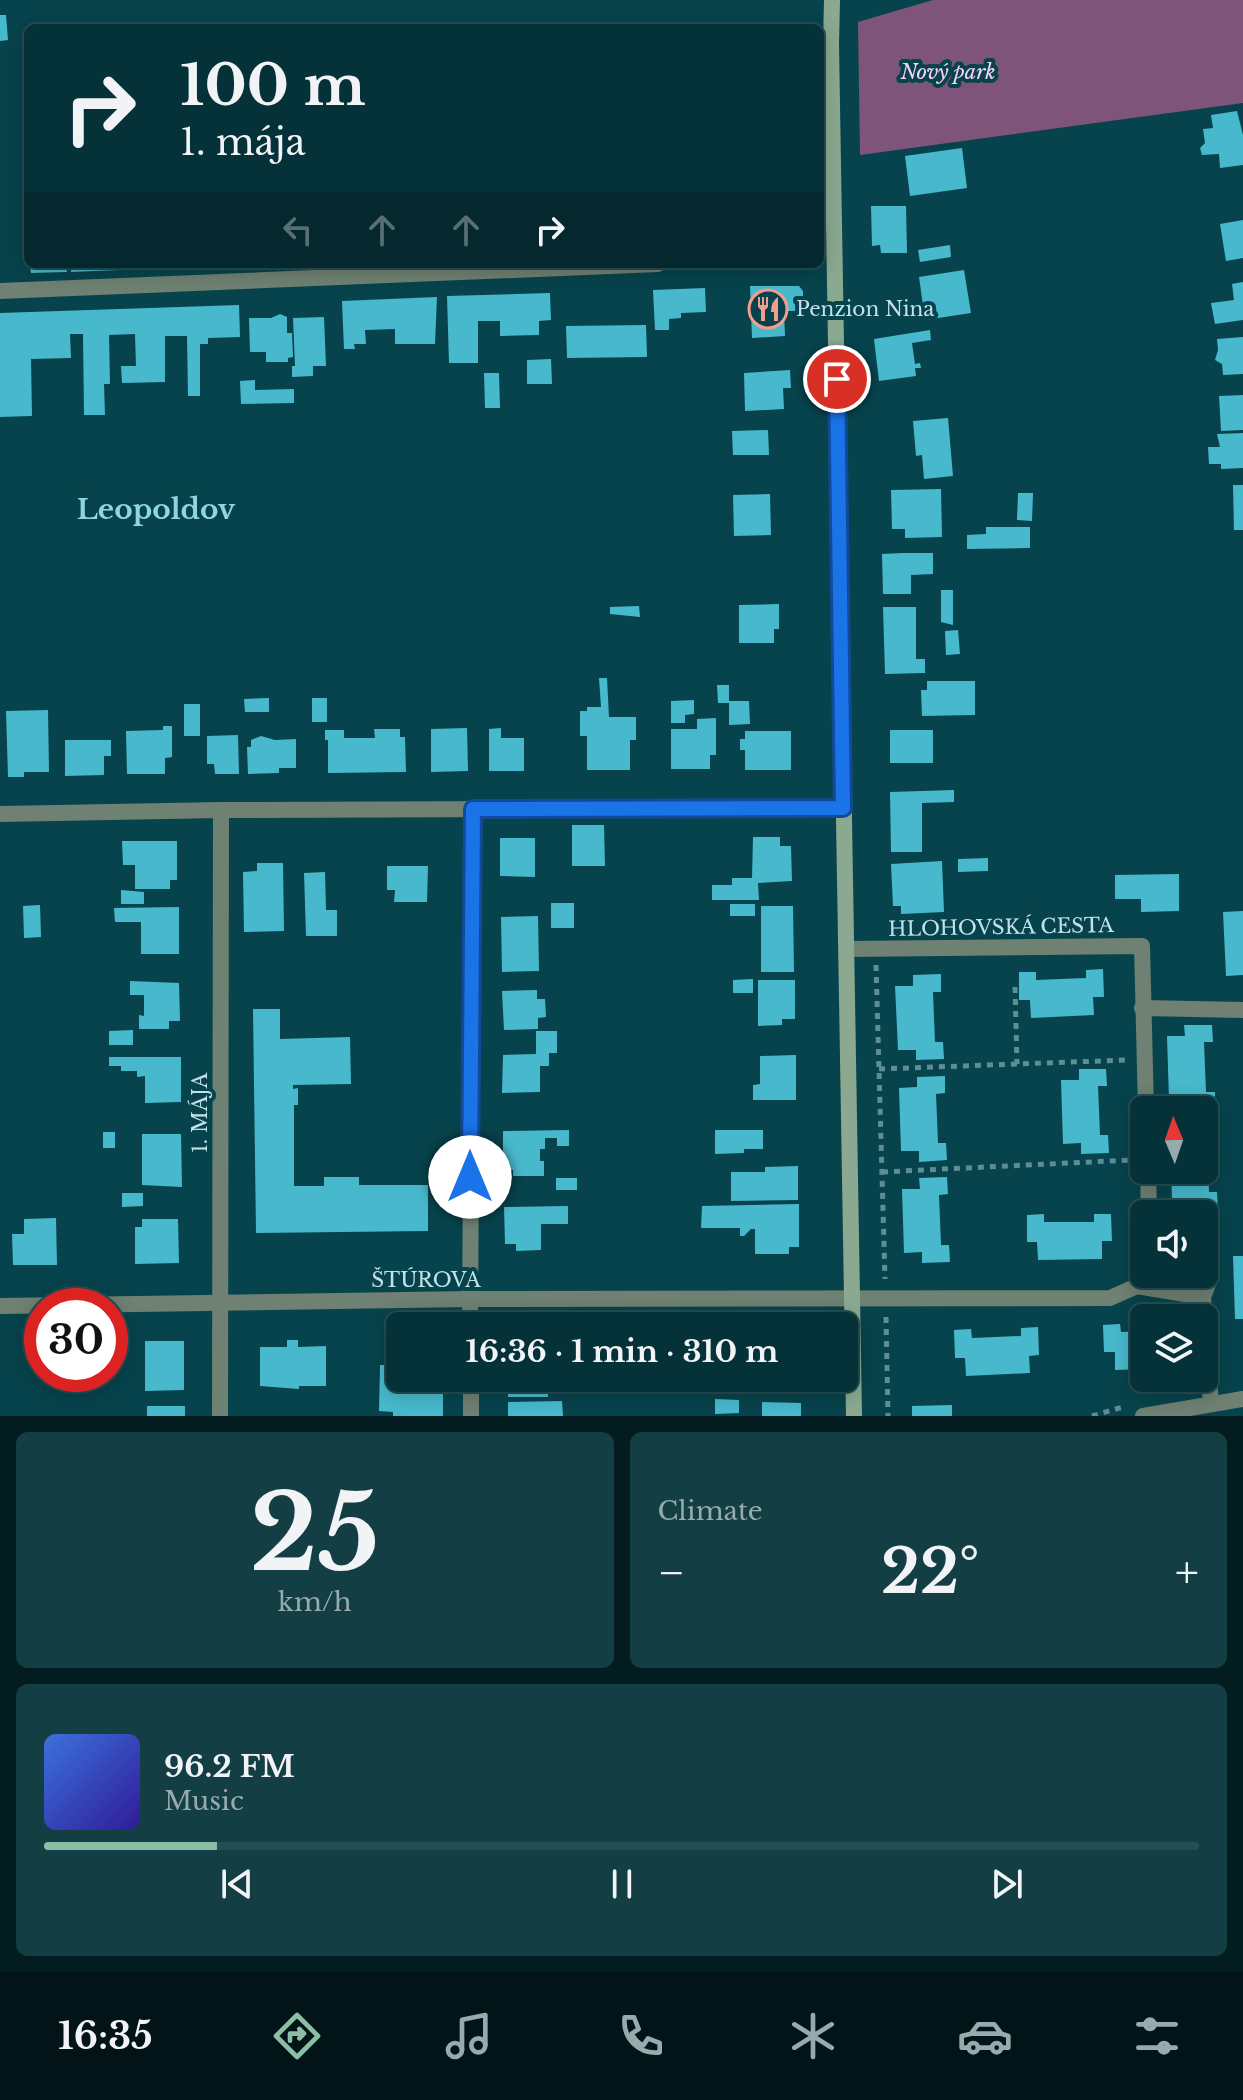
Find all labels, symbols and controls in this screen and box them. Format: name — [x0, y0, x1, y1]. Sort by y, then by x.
text: 100 m — [180, 51, 366, 120]
icon: right — [48, 56, 152, 160]
park label: Nový park — [899, 60, 996, 84]
text: 1. mája — [180, 120, 305, 165]
icon: left — [276, 208, 320, 252]
icon: ahead — [360, 208, 404, 252]
icon: ahead — [444, 208, 488, 252]
icon: right — [528, 208, 572, 252]
restaurant icon: Penzion Nina — [747, 288, 789, 330]
place label: Penzion Nina — [796, 297, 935, 321]
pin — [803, 345, 871, 413]
icon: arrive — [815, 357, 859, 401]
district label: Leopoldov — [77, 492, 236, 527]
street label: HLOHOVSKÁ CESTA — [888, 912, 1115, 941]
street label: 1. MÁJA — [187, 1072, 212, 1153]
north arrow — [1130, 1096, 1218, 1184]
map controls — [1130, 1096, 1218, 1392]
position arrow — [428, 1135, 512, 1219]
button: sound — [1130, 1200, 1218, 1288]
street label: ŠTÚROVA — [371, 1267, 481, 1292]
speed limit sign: 30 — [24, 1288, 128, 1392]
button: layers — [1130, 1304, 1218, 1392]
text: 16:36 · 1 min · 310 m — [466, 1333, 778, 1370]
text: 25 — [250, 1469, 380, 1598]
text: Climate — [658, 1495, 763, 1527]
text: 22° — [881, 1535, 979, 1609]
text: − — [658, 1545, 685, 1600]
text: + — [1175, 1545, 1199, 1600]
text: km/h — [278, 1586, 352, 1618]
text: 96.2 FM — [164, 1748, 295, 1785]
text: Music — [164, 1785, 244, 1817]
icon: previous — [215, 1862, 259, 1906]
icon: pause — [600, 1862, 644, 1906]
icon: next — [985, 1862, 1029, 1906]
icon: directions — [269, 2008, 325, 2064]
icon: music — [441, 2008, 497, 2064]
icon: phone — [613, 2008, 669, 2064]
icon: climate — [785, 2008, 841, 2064]
icon: car — [957, 2008, 1013, 2064]
icon: filters — [1129, 2008, 1185, 2064]
text: 16:35 — [58, 2014, 153, 2059]

